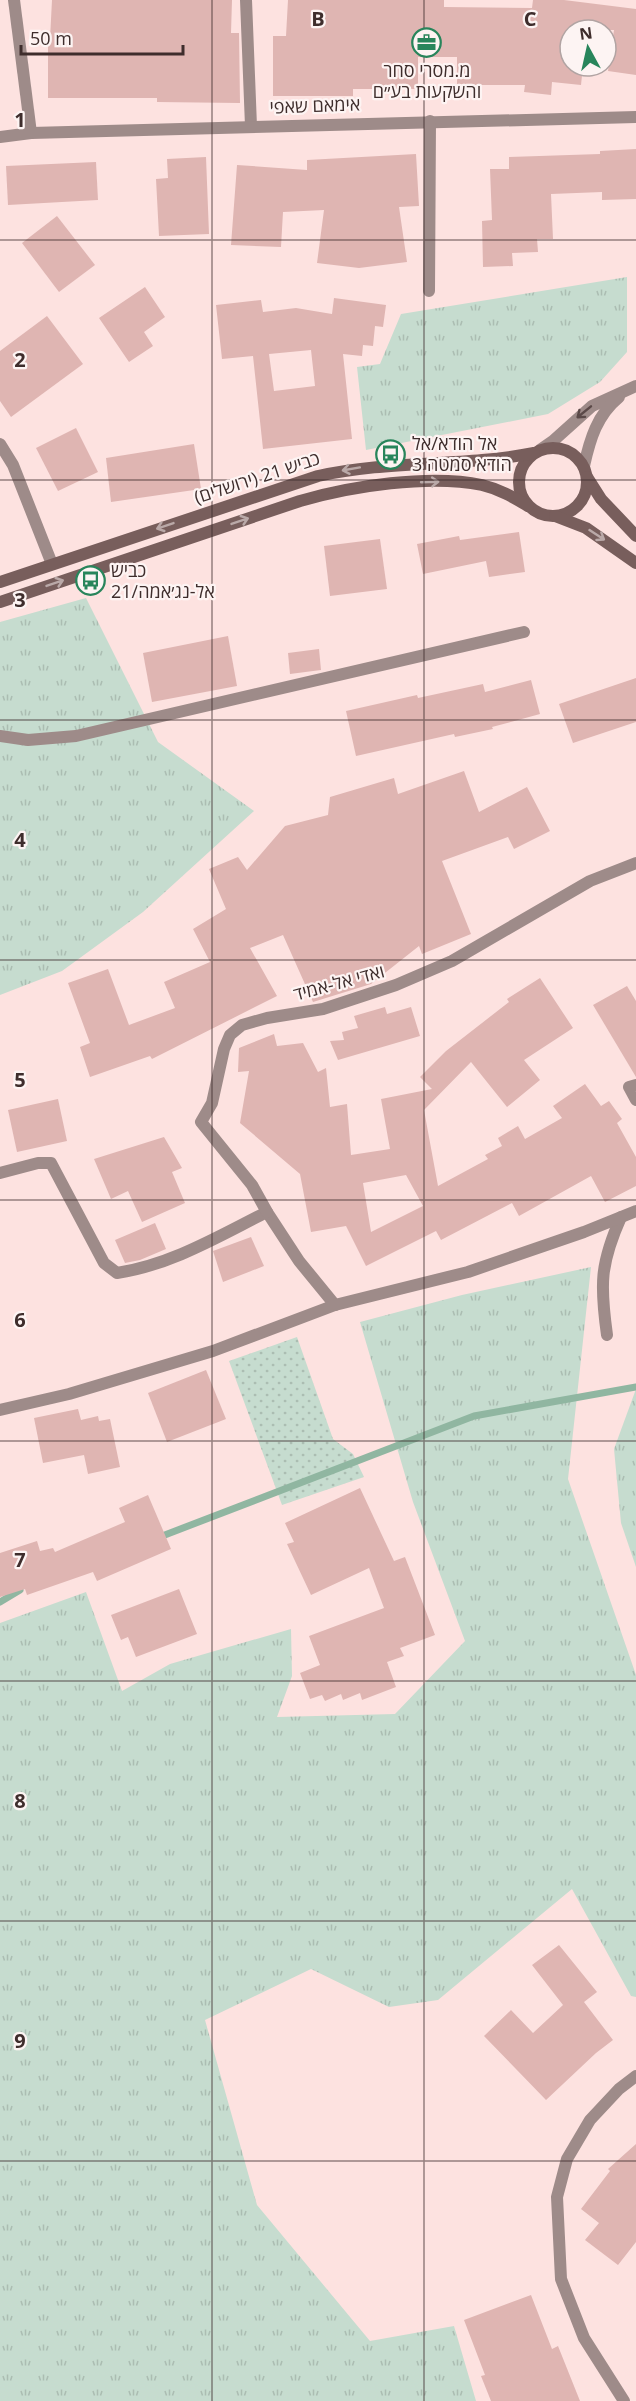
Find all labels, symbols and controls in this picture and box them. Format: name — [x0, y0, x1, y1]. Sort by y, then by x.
text: B — [311, 5, 325, 32]
text: C — [524, 5, 537, 32]
scale bar — [21, 18, 183, 56]
north arrow — [558, 18, 618, 78]
text: N — [578, 21, 594, 45]
text: 50 m — [30, 26, 72, 50]
office icon: מ.מסרי סחר והשקעות בע״ם — [411, 26, 443, 58]
place label: מ.מסרי סחר והשקעות בע״ם — [373, 58, 481, 103]
street label: אימאם שאפי — [269, 91, 361, 119]
text: 1 — [14, 106, 26, 133]
text: 2 — [14, 346, 26, 373]
one-way arrow — [576, 406, 592, 419]
place label: אל הודא/אל הודא סמטה 3 — [412, 431, 512, 476]
bus stop icon: אל הודא/אל הודא סמטה 3 — [375, 438, 407, 470]
street label: כביש 21 (ירושלים) — [191, 445, 323, 509]
one-way arrow — [342, 464, 361, 475]
one-way arrow — [420, 477, 440, 488]
one-way arrow — [230, 515, 249, 526]
one-way arrow — [156, 522, 175, 533]
one-way arrow — [588, 529, 605, 541]
place label: כביש 21/אל-נג׳אמה — [111, 558, 215, 603]
bus stop icon: כביש 21/אל-נג׳אמה — [74, 565, 106, 597]
one-way arrow — [46, 577, 65, 588]
text: 3 — [14, 586, 26, 613]
text: 4 — [14, 826, 26, 853]
street label: ואדי אל-אמיד — [290, 958, 387, 1006]
text: 5 — [14, 1066, 26, 1093]
text: 6 — [14, 1306, 26, 1333]
text: 7 — [14, 1546, 26, 1573]
text: 8 — [14, 1787, 26, 1814]
text: 9 — [14, 2027, 26, 2054]

